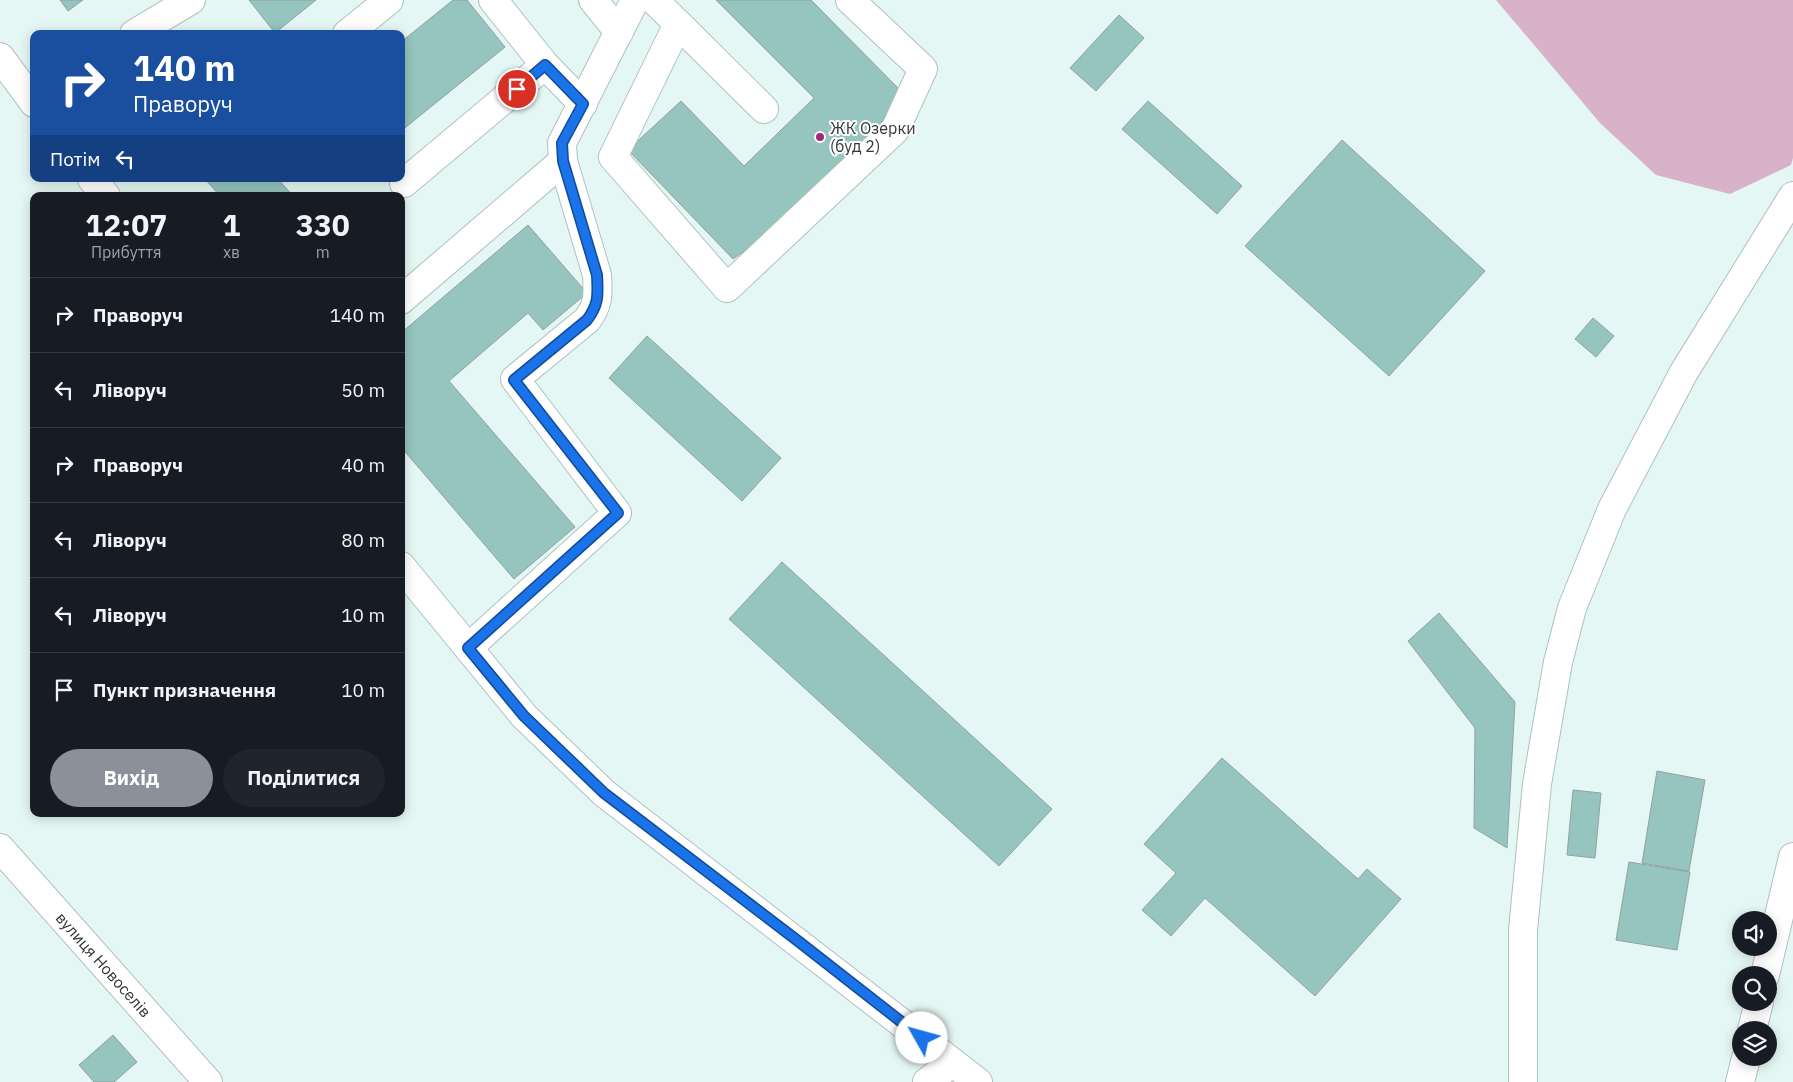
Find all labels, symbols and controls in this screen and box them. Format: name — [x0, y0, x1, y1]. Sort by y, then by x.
text: 140 m — [133, 45, 236, 91]
icon: right — [50, 50, 115, 115]
pin — [496, 68, 538, 110]
icon: arrive — [503, 75, 531, 103]
text: Праворуч — [133, 89, 233, 118]
place label: ЖК Озерки (буд 2) — [830, 118, 916, 156]
marker: ЖК Озерки (буд 2) — [814, 131, 826, 143]
icon: left — [111, 145, 139, 173]
text: Потім — [50, 147, 101, 171]
text: 12:07 — [85, 205, 167, 244]
text: 1 — [222, 205, 240, 244]
text: 330 — [296, 205, 350, 244]
text: Прибуття — [91, 242, 161, 262]
text: хв — [223, 242, 240, 262]
text: m — [316, 242, 330, 262]
icon: right — [50, 301, 78, 329]
text: Праворуч — [93, 303, 183, 327]
text: 140 m — [330, 303, 385, 327]
icon: left — [50, 376, 78, 404]
text: Ліворуч — [93, 378, 167, 402]
text: 50 m — [341, 378, 385, 402]
icon: right — [50, 451, 78, 479]
text: Праворуч — [93, 453, 183, 477]
text: 40 m — [341, 453, 385, 477]
icon: left — [50, 526, 78, 554]
text: Ліворуч — [93, 528, 167, 552]
text: 80 m — [341, 528, 385, 552]
icon: left — [50, 601, 78, 629]
text: Ліворуч — [93, 603, 167, 627]
text: 10 m — [341, 603, 385, 627]
icon: arrive — [50, 676, 78, 704]
text: Пункт призначення — [93, 678, 276, 702]
text: 10 m — [341, 678, 385, 702]
button: Вихід — [50, 749, 213, 807]
button: Поділитися — [223, 749, 385, 807]
street label: вулиця Новоселів — [52, 908, 156, 1021]
map controls — [1732, 911, 1777, 1066]
button: sound — [1732, 911, 1777, 956]
button: search — [1732, 966, 1777, 1011]
position arrow — [895, 1011, 947, 1063]
button: layers — [1732, 1021, 1777, 1066]

